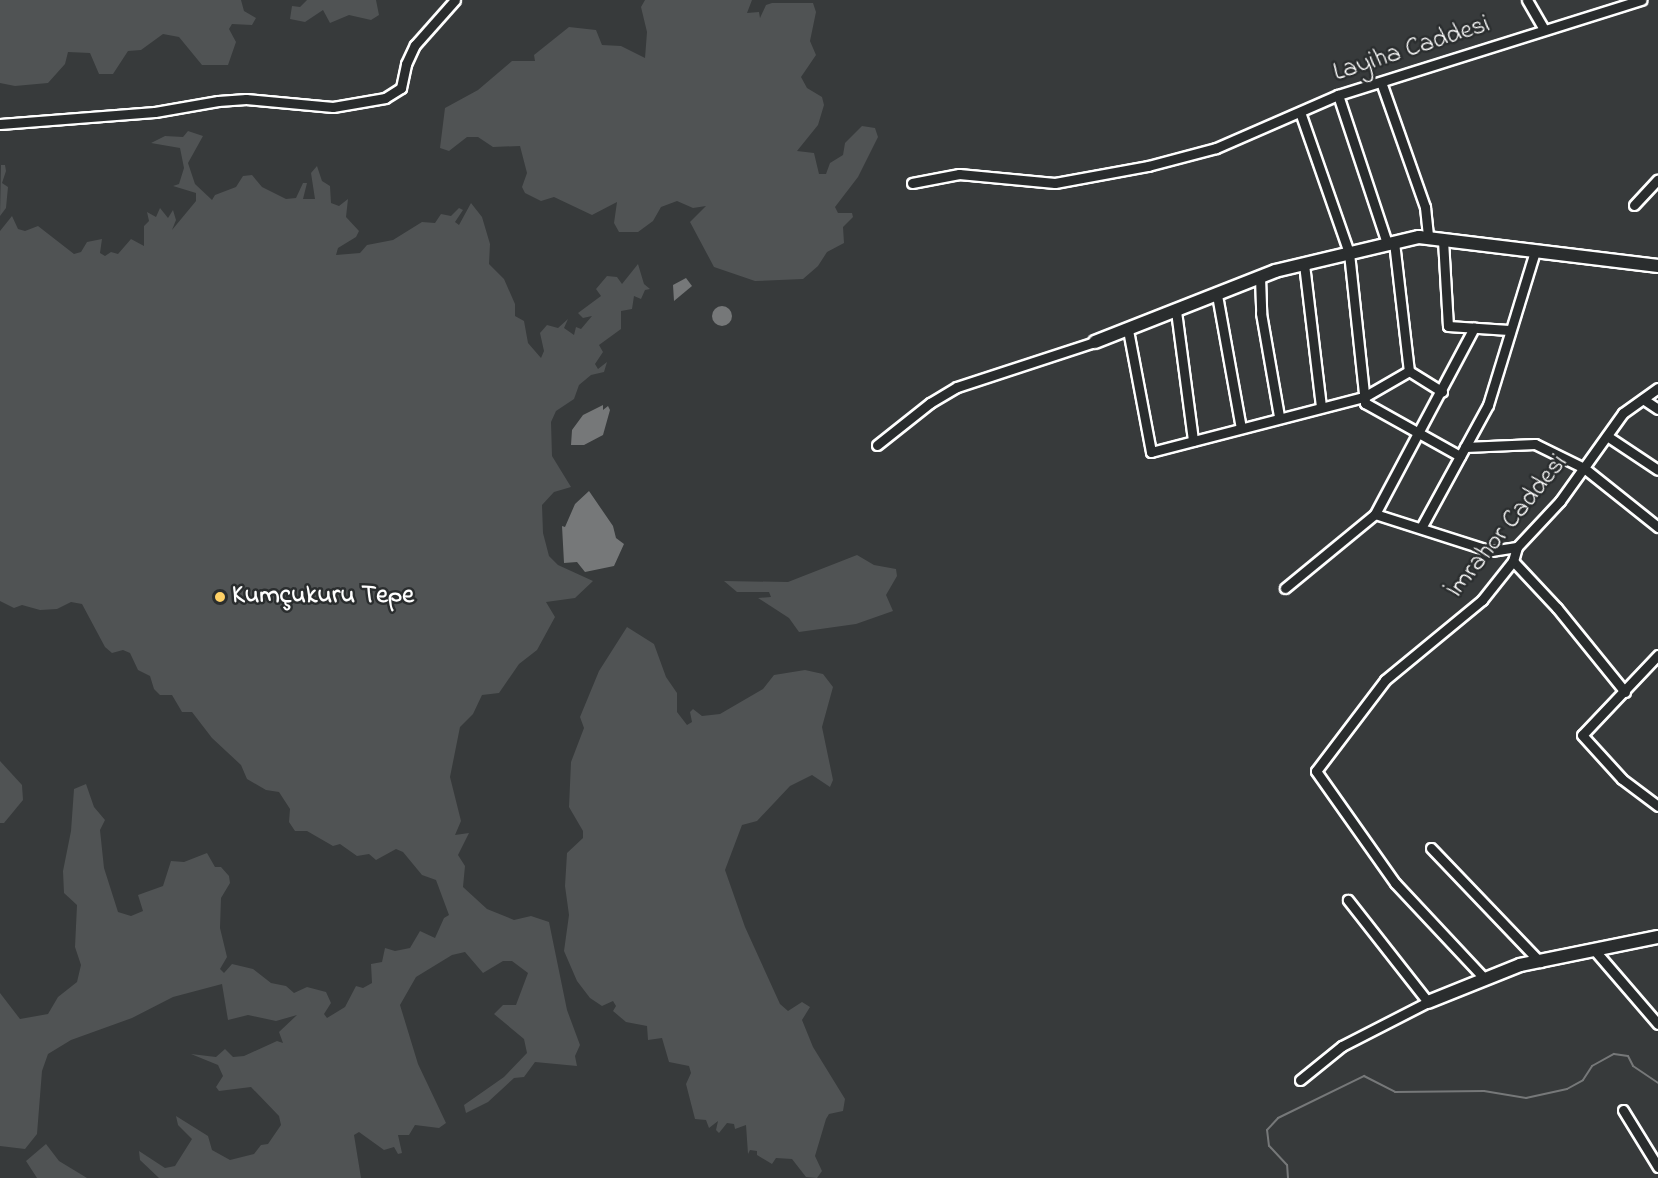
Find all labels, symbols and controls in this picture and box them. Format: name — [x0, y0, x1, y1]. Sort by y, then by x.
street label: Layiha Caddesi — [1330, 10, 1494, 90]
street label: İmrahor Caddesi — [1441, 449, 1575, 605]
place label: Kumçukuru Tepe — [232, 581, 414, 613]
marker: Kumçukuru Tepe — [213, 590, 227, 604]

